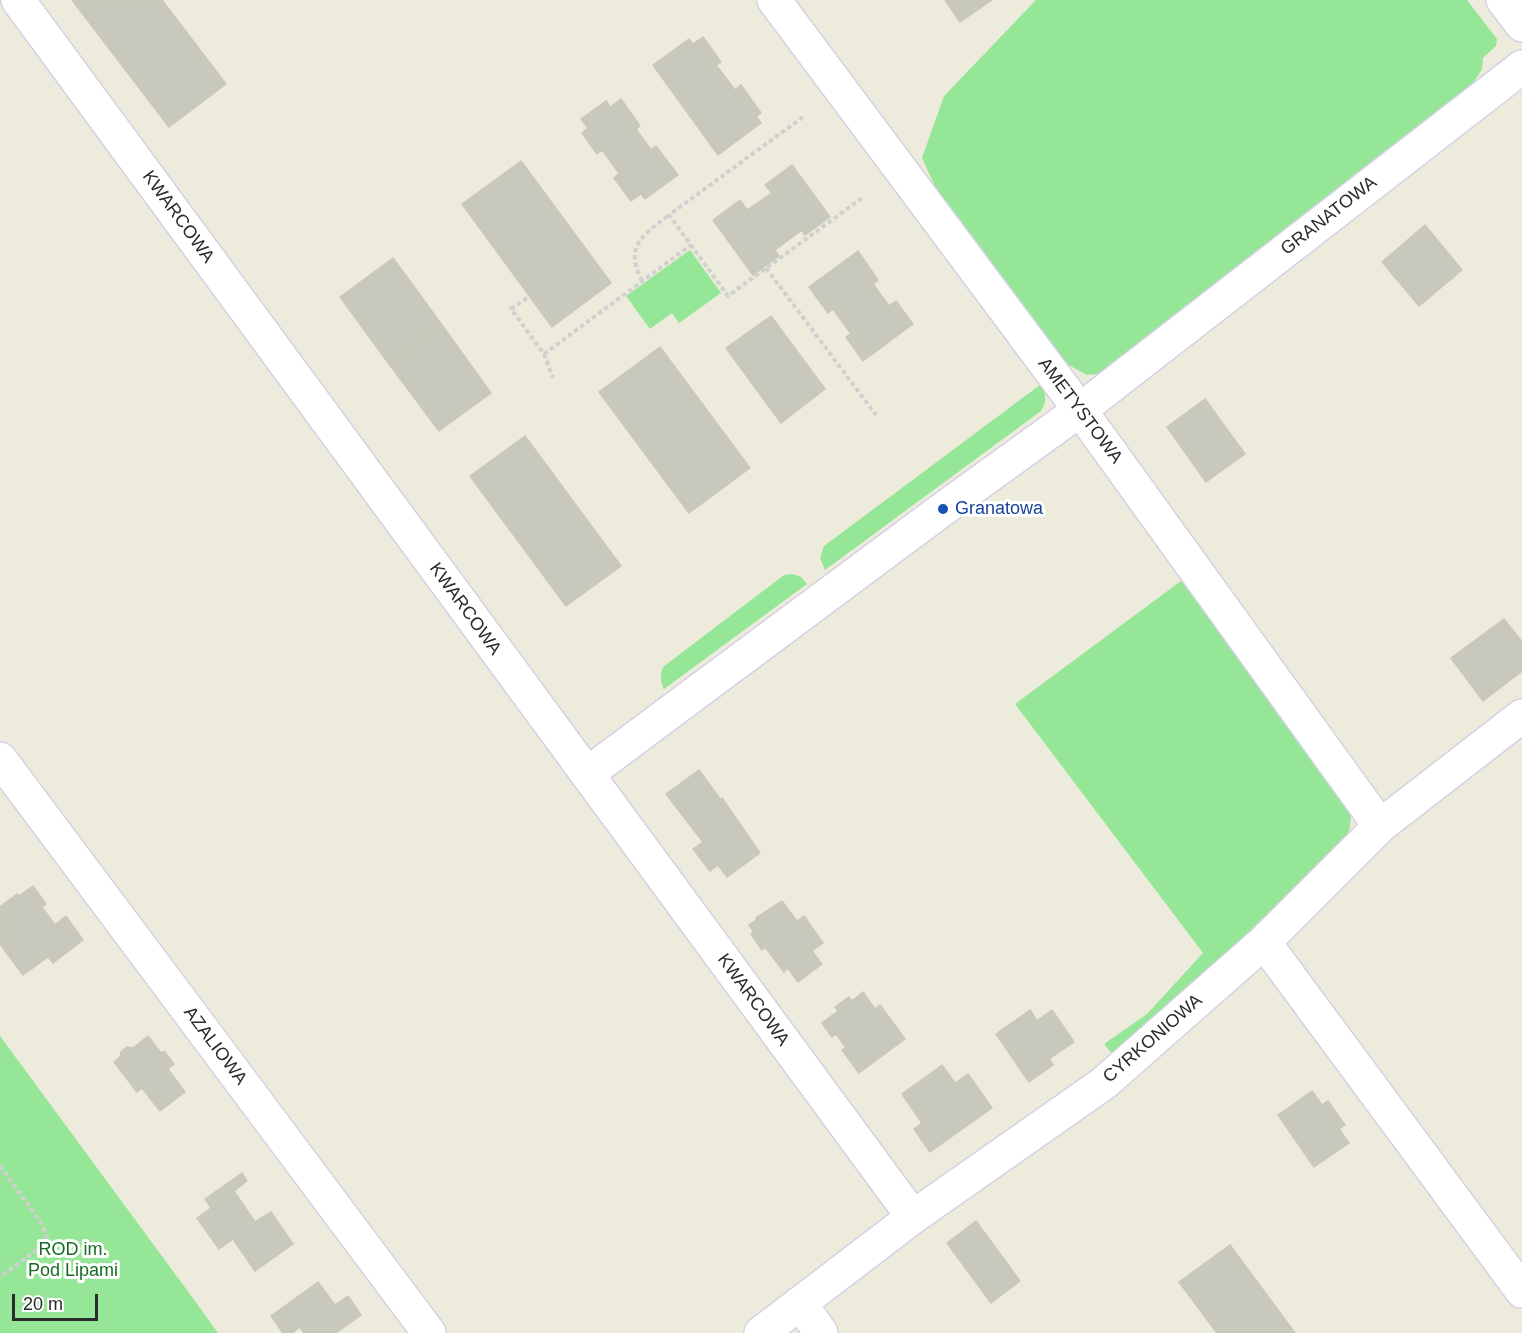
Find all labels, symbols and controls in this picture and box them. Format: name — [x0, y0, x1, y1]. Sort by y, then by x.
street label: KWARCOWA — [137, 167, 219, 267]
street label: GRANATOWA — [1277, 172, 1381, 260]
street label: AMETYSTOWA — [1033, 354, 1127, 468]
place label: Granatowa — [955, 498, 1043, 520]
marker: Granatowa — [936, 502, 950, 516]
street label: KWARCOWA — [424, 559, 506, 659]
street label: KWARCOWA — [712, 950, 794, 1050]
street label: CYRKONIOWA — [1099, 990, 1207, 1088]
street label: AZALIOWA — [179, 1003, 251, 1089]
park label: ROD im. Pod Lipami — [28, 1239, 118, 1282]
scale bar — [15, 1282, 100, 1320]
text: 20 m — [23, 1294, 63, 1314]

